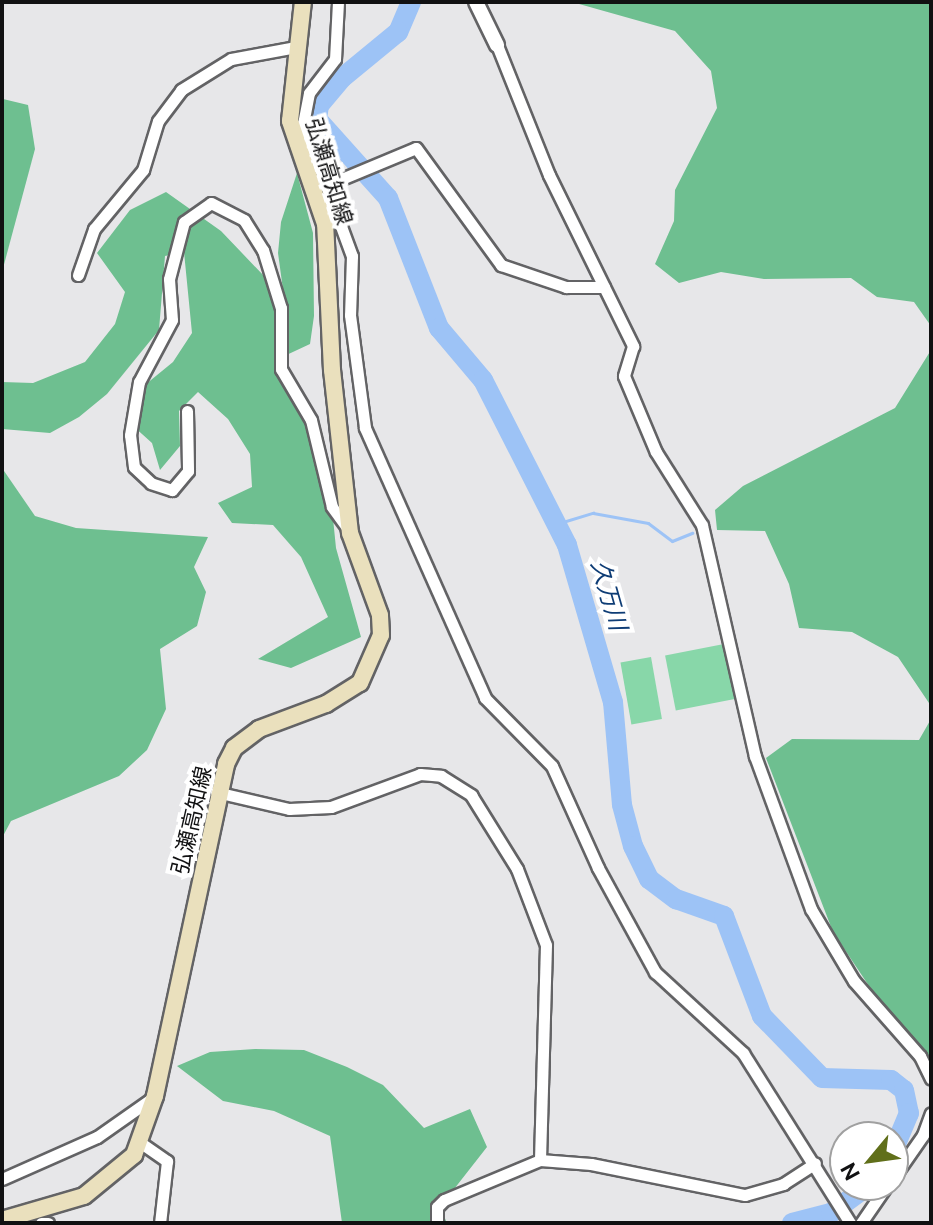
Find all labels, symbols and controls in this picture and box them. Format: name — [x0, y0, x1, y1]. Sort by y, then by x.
street label: 弘瀬高知線 — [301, 115, 359, 227]
water label: 久万川 — [585, 556, 633, 634]
street label: 弘瀬高知線 — [166, 763, 216, 877]
north arrow — [829, 1121, 909, 1201]
text: N — [834, 1159, 864, 1185]

